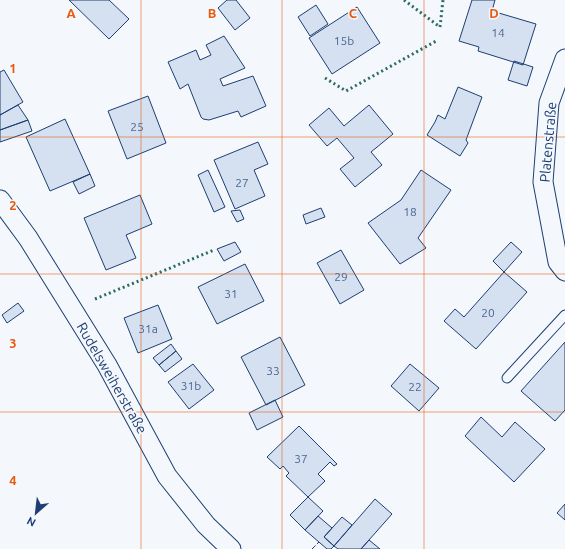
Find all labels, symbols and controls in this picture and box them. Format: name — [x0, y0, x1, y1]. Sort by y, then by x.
text: A — [66, 6, 76, 20]
text: B — [208, 6, 217, 20]
text: C — [349, 6, 358, 20]
text: D — [489, 6, 499, 20]
house number: 14 — [491, 26, 505, 39]
house number: 15b — [334, 34, 354, 47]
text: 1 — [9, 61, 17, 75]
street label: Platenstraße — [537, 101, 559, 183]
house number: 25 — [130, 120, 144, 133]
house number: 27 — [235, 176, 249, 189]
text: 2 — [9, 198, 17, 212]
house number: 18 — [403, 205, 417, 218]
house number: 29 — [334, 270, 348, 283]
house number: 31 — [224, 287, 238, 300]
house number: 20 — [481, 306, 495, 319]
street label: Rudelsweiherstraße — [74, 320, 150, 436]
house number: 31a — [138, 322, 158, 335]
text: 3 — [9, 336, 17, 350]
house number: 33 — [266, 364, 280, 377]
house number: 31b — [181, 379, 201, 392]
house number: 22 — [408, 380, 422, 393]
house number: 37 — [294, 452, 308, 465]
text: 4 — [9, 473, 17, 487]
north arrow — [16, 493, 56, 533]
text: N — [25, 515, 38, 529]

